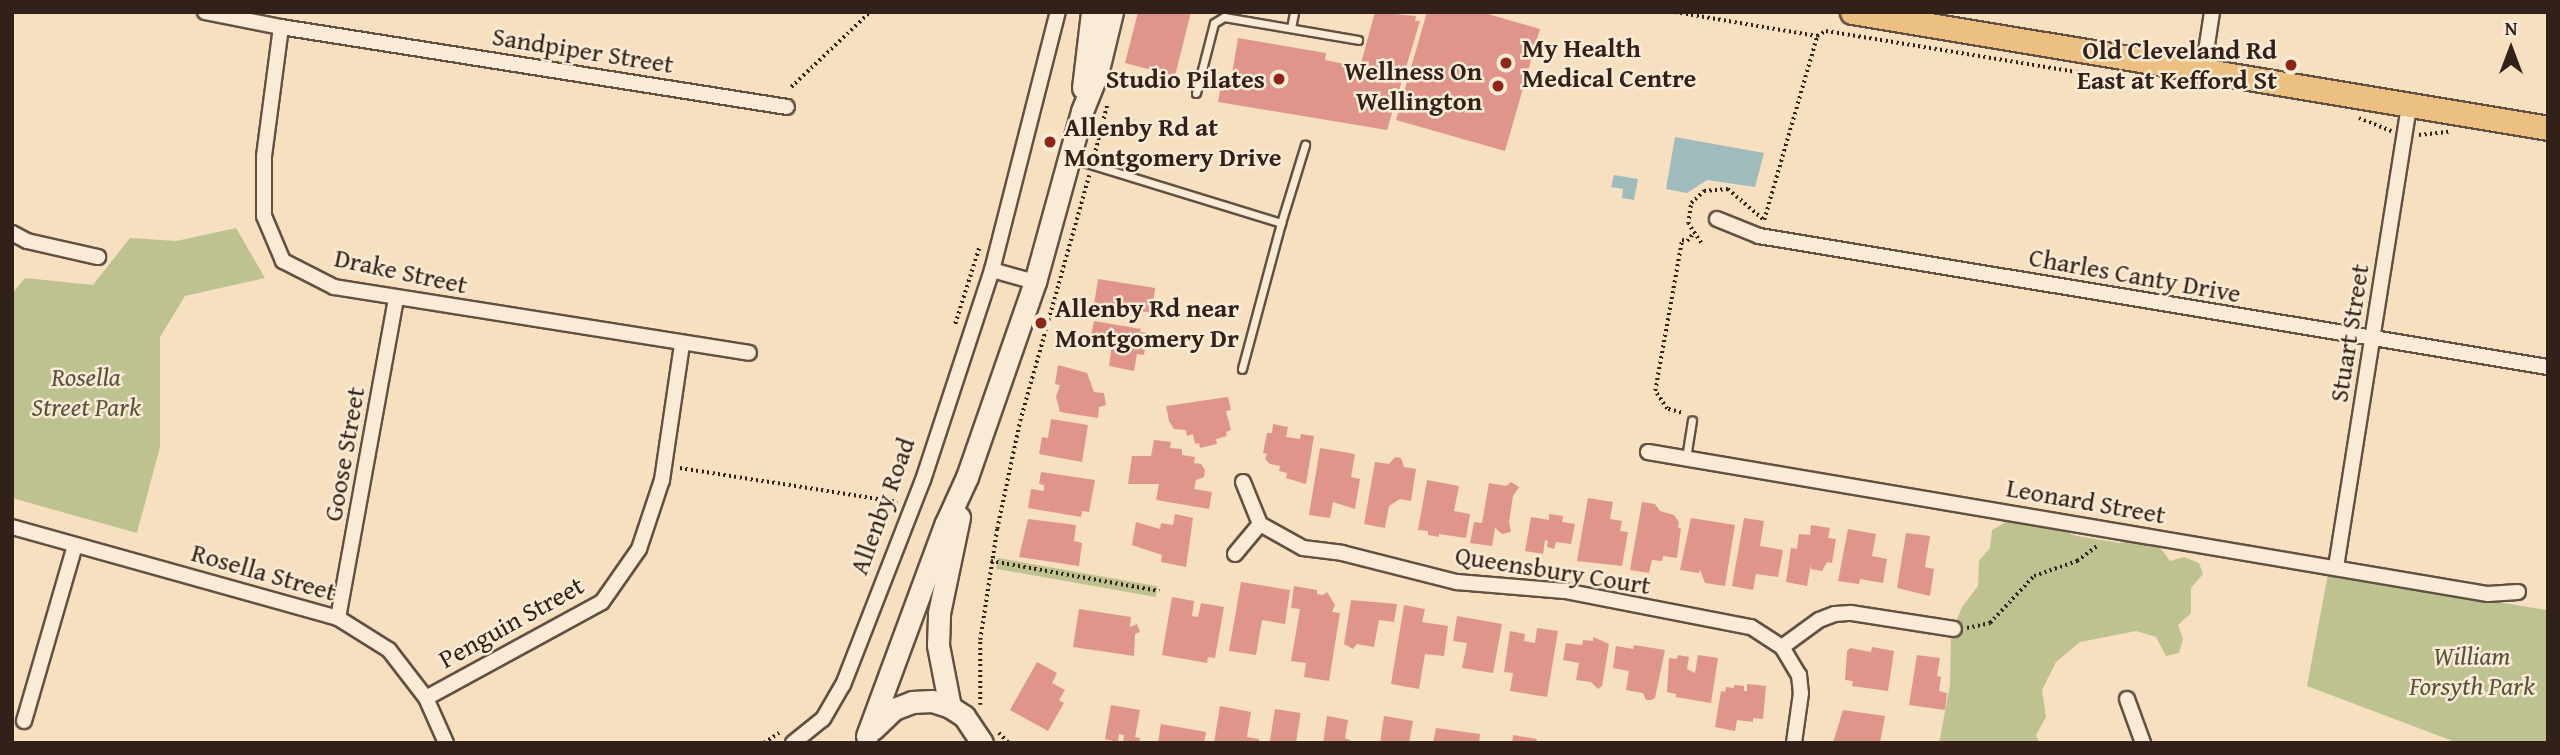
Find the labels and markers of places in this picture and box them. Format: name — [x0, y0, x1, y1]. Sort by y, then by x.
place label: My Health Medical Centre — [1522, 32, 1696, 94]
place label: Old Cleveland Rd East at Kefford St — [2077, 34, 2277, 96]
marker: My Health Medical Centre — [1496, 53, 1516, 73]
place label: Wellness On Wellington — [1344, 55, 1482, 116]
marker: Old Cleveland Rd East at Kefford St — [2283, 57, 2299, 73]
place label: Studio Pilates — [1106, 63, 1265, 95]
marker: Studio Pilates — [1271, 71, 1287, 87]
marker: Wellness On Wellington — [1488, 76, 1508, 96]
place label: Allenby Rd at Montgomery Drive — [1064, 111, 1281, 172]
marker: Allenby Rd at Montgomery Drive — [1042, 134, 1058, 150]
place label: Allenby Rd near Montgomery Dr — [1055, 292, 1239, 354]
marker: Allenby Rd near Montgomery Dr — [1033, 315, 1049, 331]

